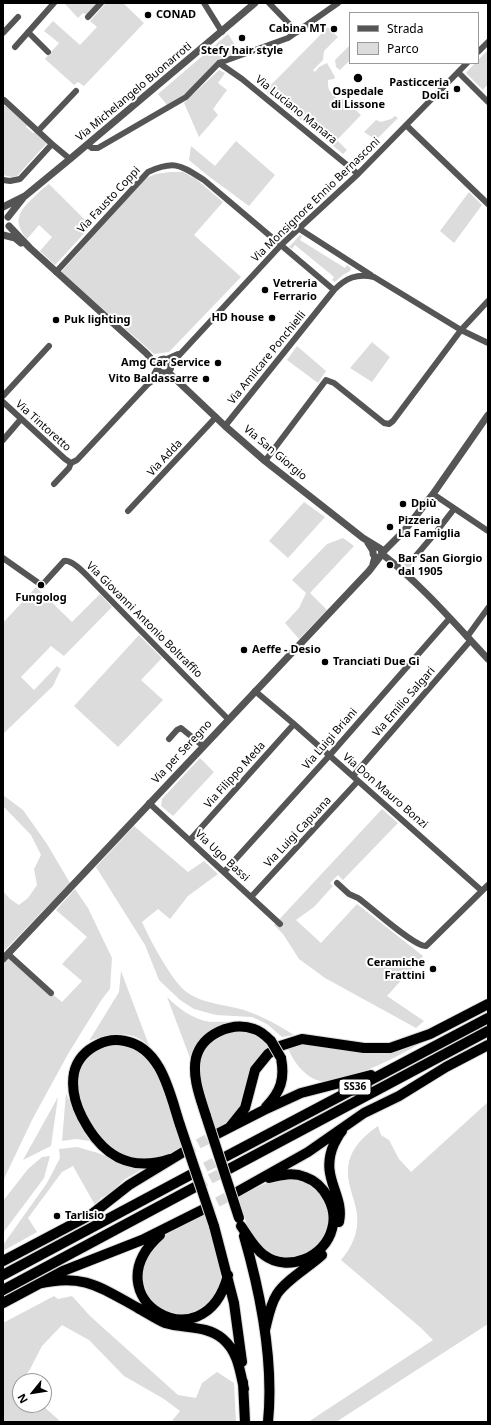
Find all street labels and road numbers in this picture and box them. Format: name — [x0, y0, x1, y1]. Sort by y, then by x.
street label: Via Michelangelo Buonarroti — [74, 40, 194, 144]
street label: Via Luciano Manara — [253, 73, 339, 147]
street label: Via Monsignore Ennio Bernasconi — [249, 135, 383, 265]
street label: Via Fausto Coppi — [75, 164, 143, 236]
street label: Via Amilcare Ponchielli — [225, 309, 309, 407]
street label: Via Tintoretto — [13, 398, 73, 454]
street label: Via San Giorgio — [241, 423, 309, 483]
street label: Via Adda — [145, 437, 185, 479]
street label: Via Giovanni Antonio Boltraffio — [83, 559, 205, 681]
street label: Via Emilio Salgari — [370, 664, 438, 740]
street label: Via Luigi Briani — [300, 706, 360, 772]
street label: Via per Seregno — [149, 718, 215, 786]
street label: Via Filippo Meda — [202, 739, 268, 811]
street label: Via Don Mauro Bonzi — [340, 751, 430, 831]
street label: Via Luigi Capuana — [262, 794, 334, 870]
street label: Via Ugo Bassi — [192, 827, 252, 885]
road number: SS36 — [339, 1079, 371, 1095]

